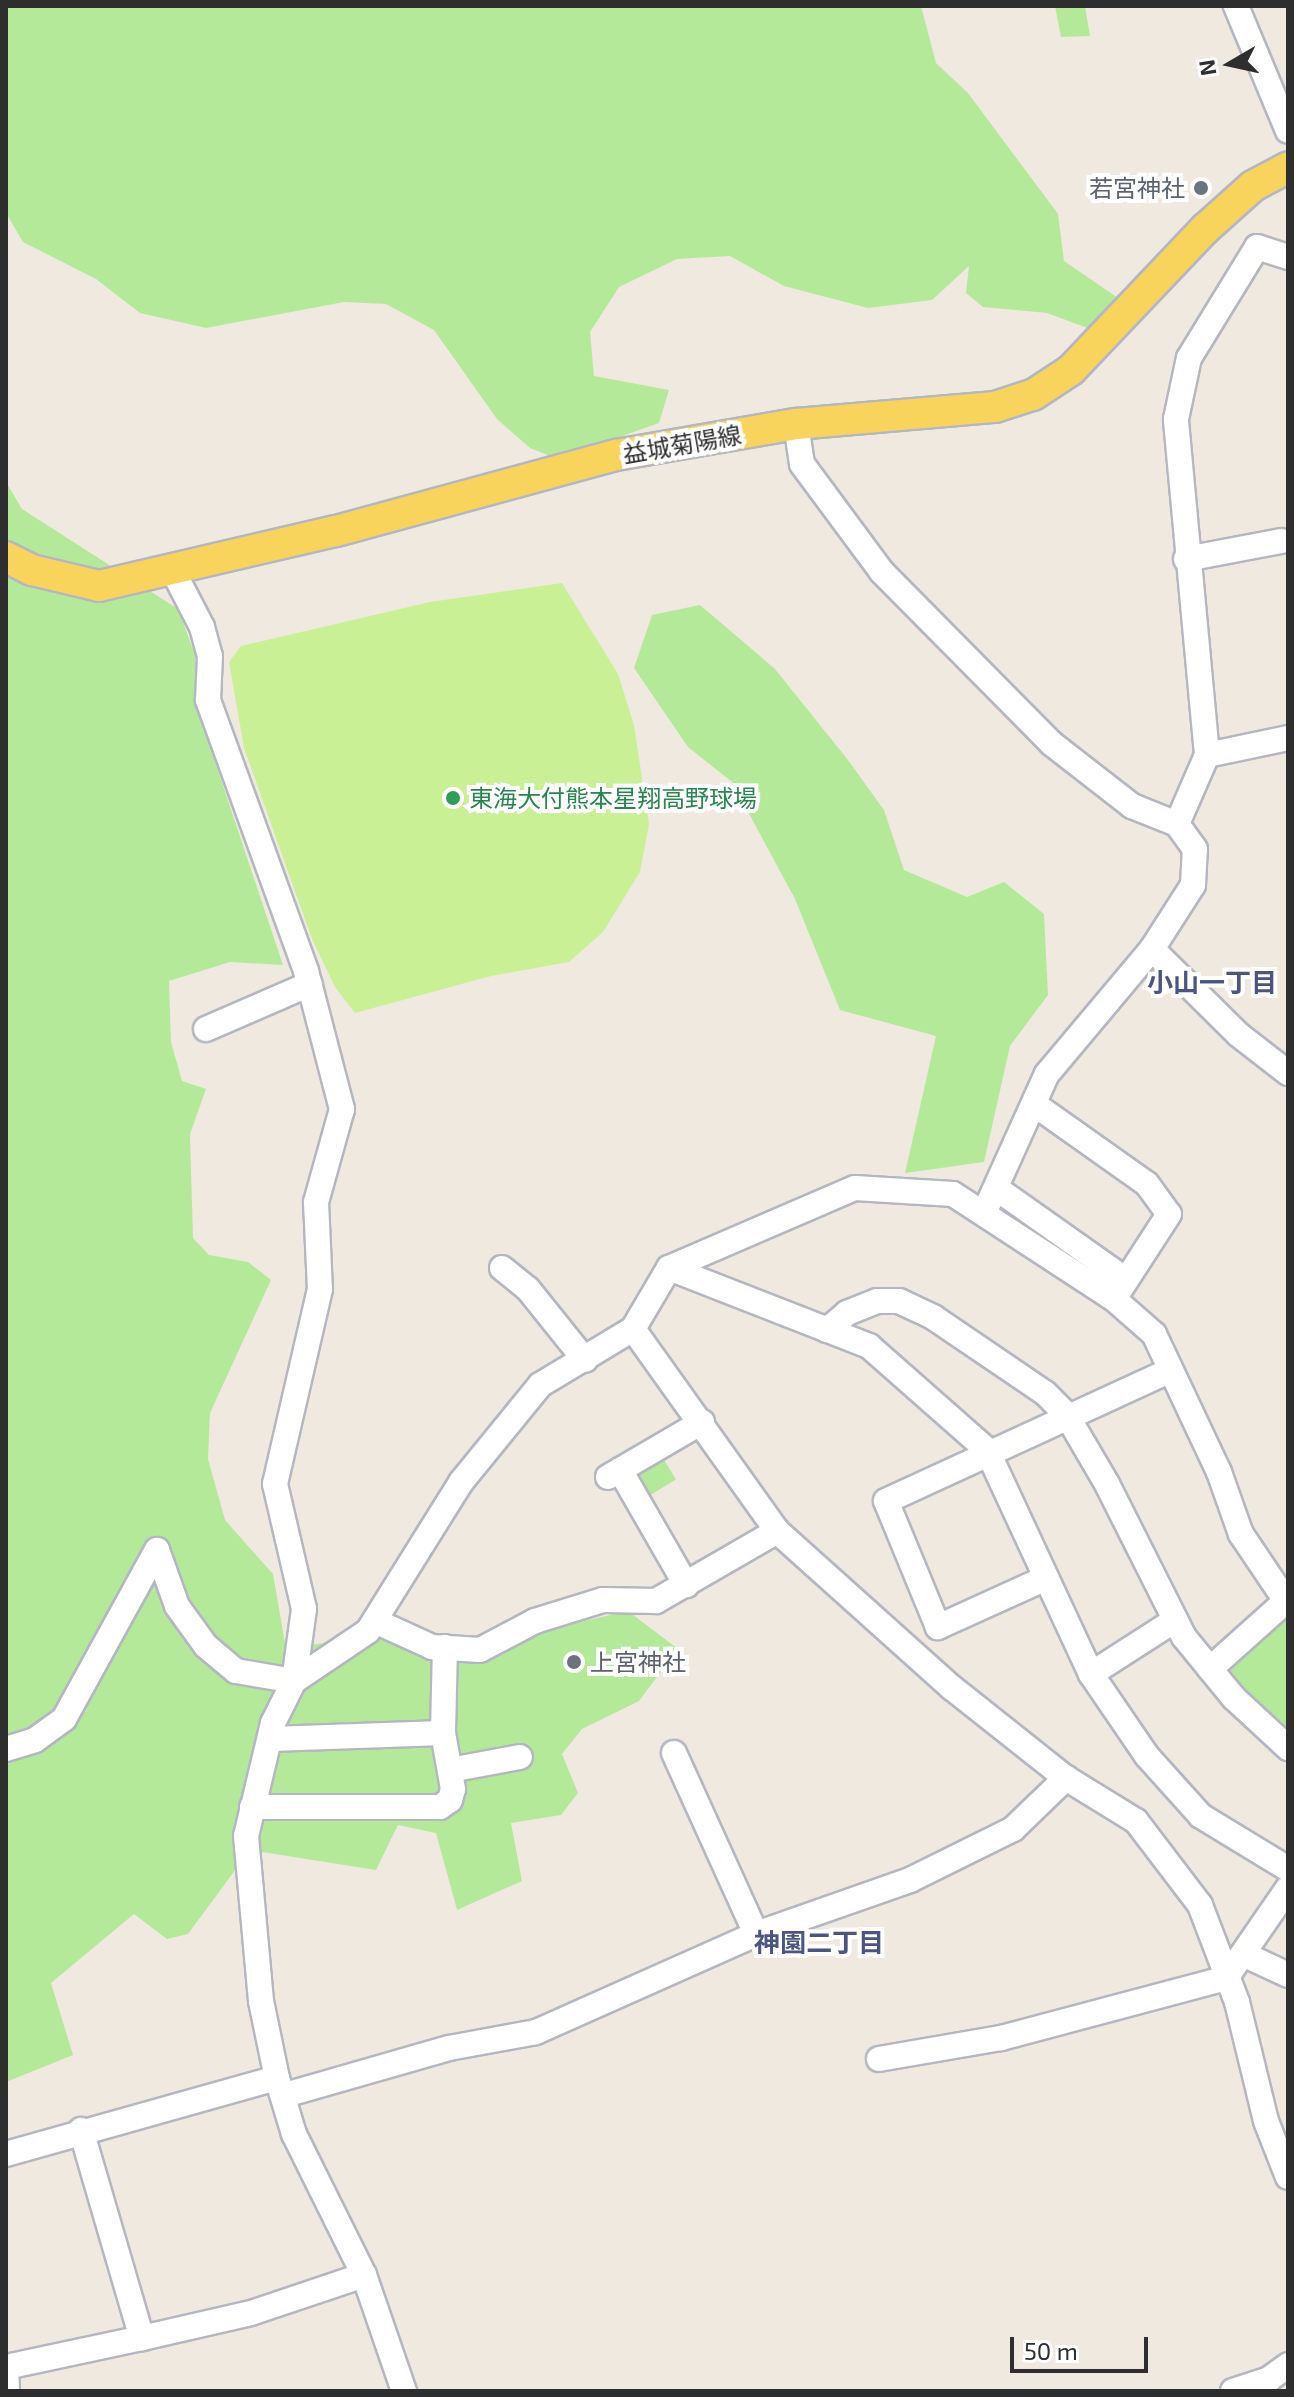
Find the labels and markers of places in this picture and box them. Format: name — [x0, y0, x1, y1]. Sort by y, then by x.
place label: 若宮神社 — [1089, 174, 1185, 202]
marker: 若宮神社 — [1192, 179, 1210, 197]
place label: 東海大付熊本星翔高野球場 — [469, 784, 757, 812]
marker: 東海大付熊本星翔高野球場 — [444, 789, 462, 807]
place label: 上宮神社 — [590, 1648, 686, 1676]
marker: 上宮神社 — [565, 1653, 583, 1671]

